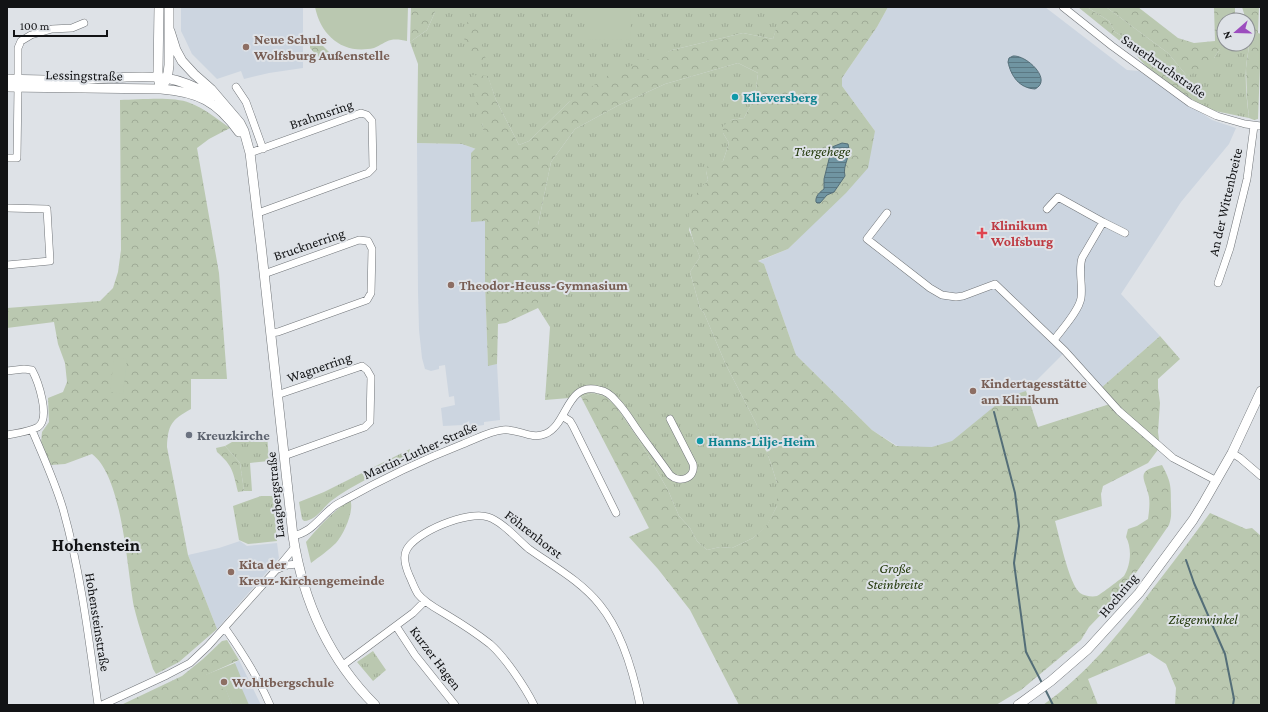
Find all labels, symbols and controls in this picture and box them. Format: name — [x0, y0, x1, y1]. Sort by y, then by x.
scale bar — [14, 12, 107, 38]
north arrow — [1216, 12, 1256, 52]
text: 100 m — [20, 19, 50, 33]
text: N — [1220, 29, 1234, 41]
place label: Neue Schule Wolfsburg Außenstelle — [253, 31, 390, 63]
street label: Sauerbruchstraße — [1119, 31, 1209, 101]
marker: Neue Schule Wolfsburg Außenstelle — [241, 42, 251, 52]
street label: Lessingstraße — [45, 66, 123, 84]
place label: Klieversberg — [743, 89, 817, 105]
marker: Klieversberg — [730, 92, 740, 102]
street label: Brahmsring — [287, 96, 355, 132]
park label: Tiergehege — [794, 143, 851, 159]
street label: An der Wittenbreite — [1205, 146, 1245, 258]
place label: Klinikum Wolfsburg — [990, 217, 1053, 249]
street label: Brucknerring — [271, 224, 347, 264]
marker: Klinikum Wolfsburg — [976, 227, 988, 239]
place label: Theodor-Heuss-Gymnasium — [459, 277, 628, 293]
marker: Theodor-Heuss-Gymnasium — [446, 280, 456, 290]
street label: Wagnerring — [285, 348, 354, 385]
place label: Kindertagesstätte am Klinikum — [981, 375, 1087, 407]
marker: Kindertagesstätte am Klinikum — [968, 386, 978, 396]
street label: Martin-Luther-Straße — [361, 418, 479, 482]
place label: Kreuzkirche — [197, 427, 270, 443]
marker: Kreuzkirche — [184, 430, 194, 440]
place label: Hanns-Lilje-Heim — [708, 433, 815, 450]
marker: Hanns-Lilje-Heim — [695, 436, 705, 446]
street label: Laagbergstraße — [263, 451, 287, 539]
street label: Föhrenhorst — [502, 506, 566, 562]
district label: Hohenstein — [52, 535, 141, 555]
place label: Kita der Kreuz-Kirchengemeinde — [239, 556, 385, 588]
park label: Große Steinbreite — [867, 560, 924, 592]
marker: Kita der Kreuz-Kirchengemeinde — [226, 567, 236, 577]
street label: Hochring — [1095, 570, 1141, 620]
street label: Hohensteinstraße — [82, 571, 114, 673]
park label: Ziegenwinkel — [1168, 611, 1238, 627]
street label: Kurzer Hagen — [407, 623, 466, 693]
place label: Wohltbergschule — [231, 674, 335, 690]
marker: Wohltbergschule — [219, 677, 229, 687]

